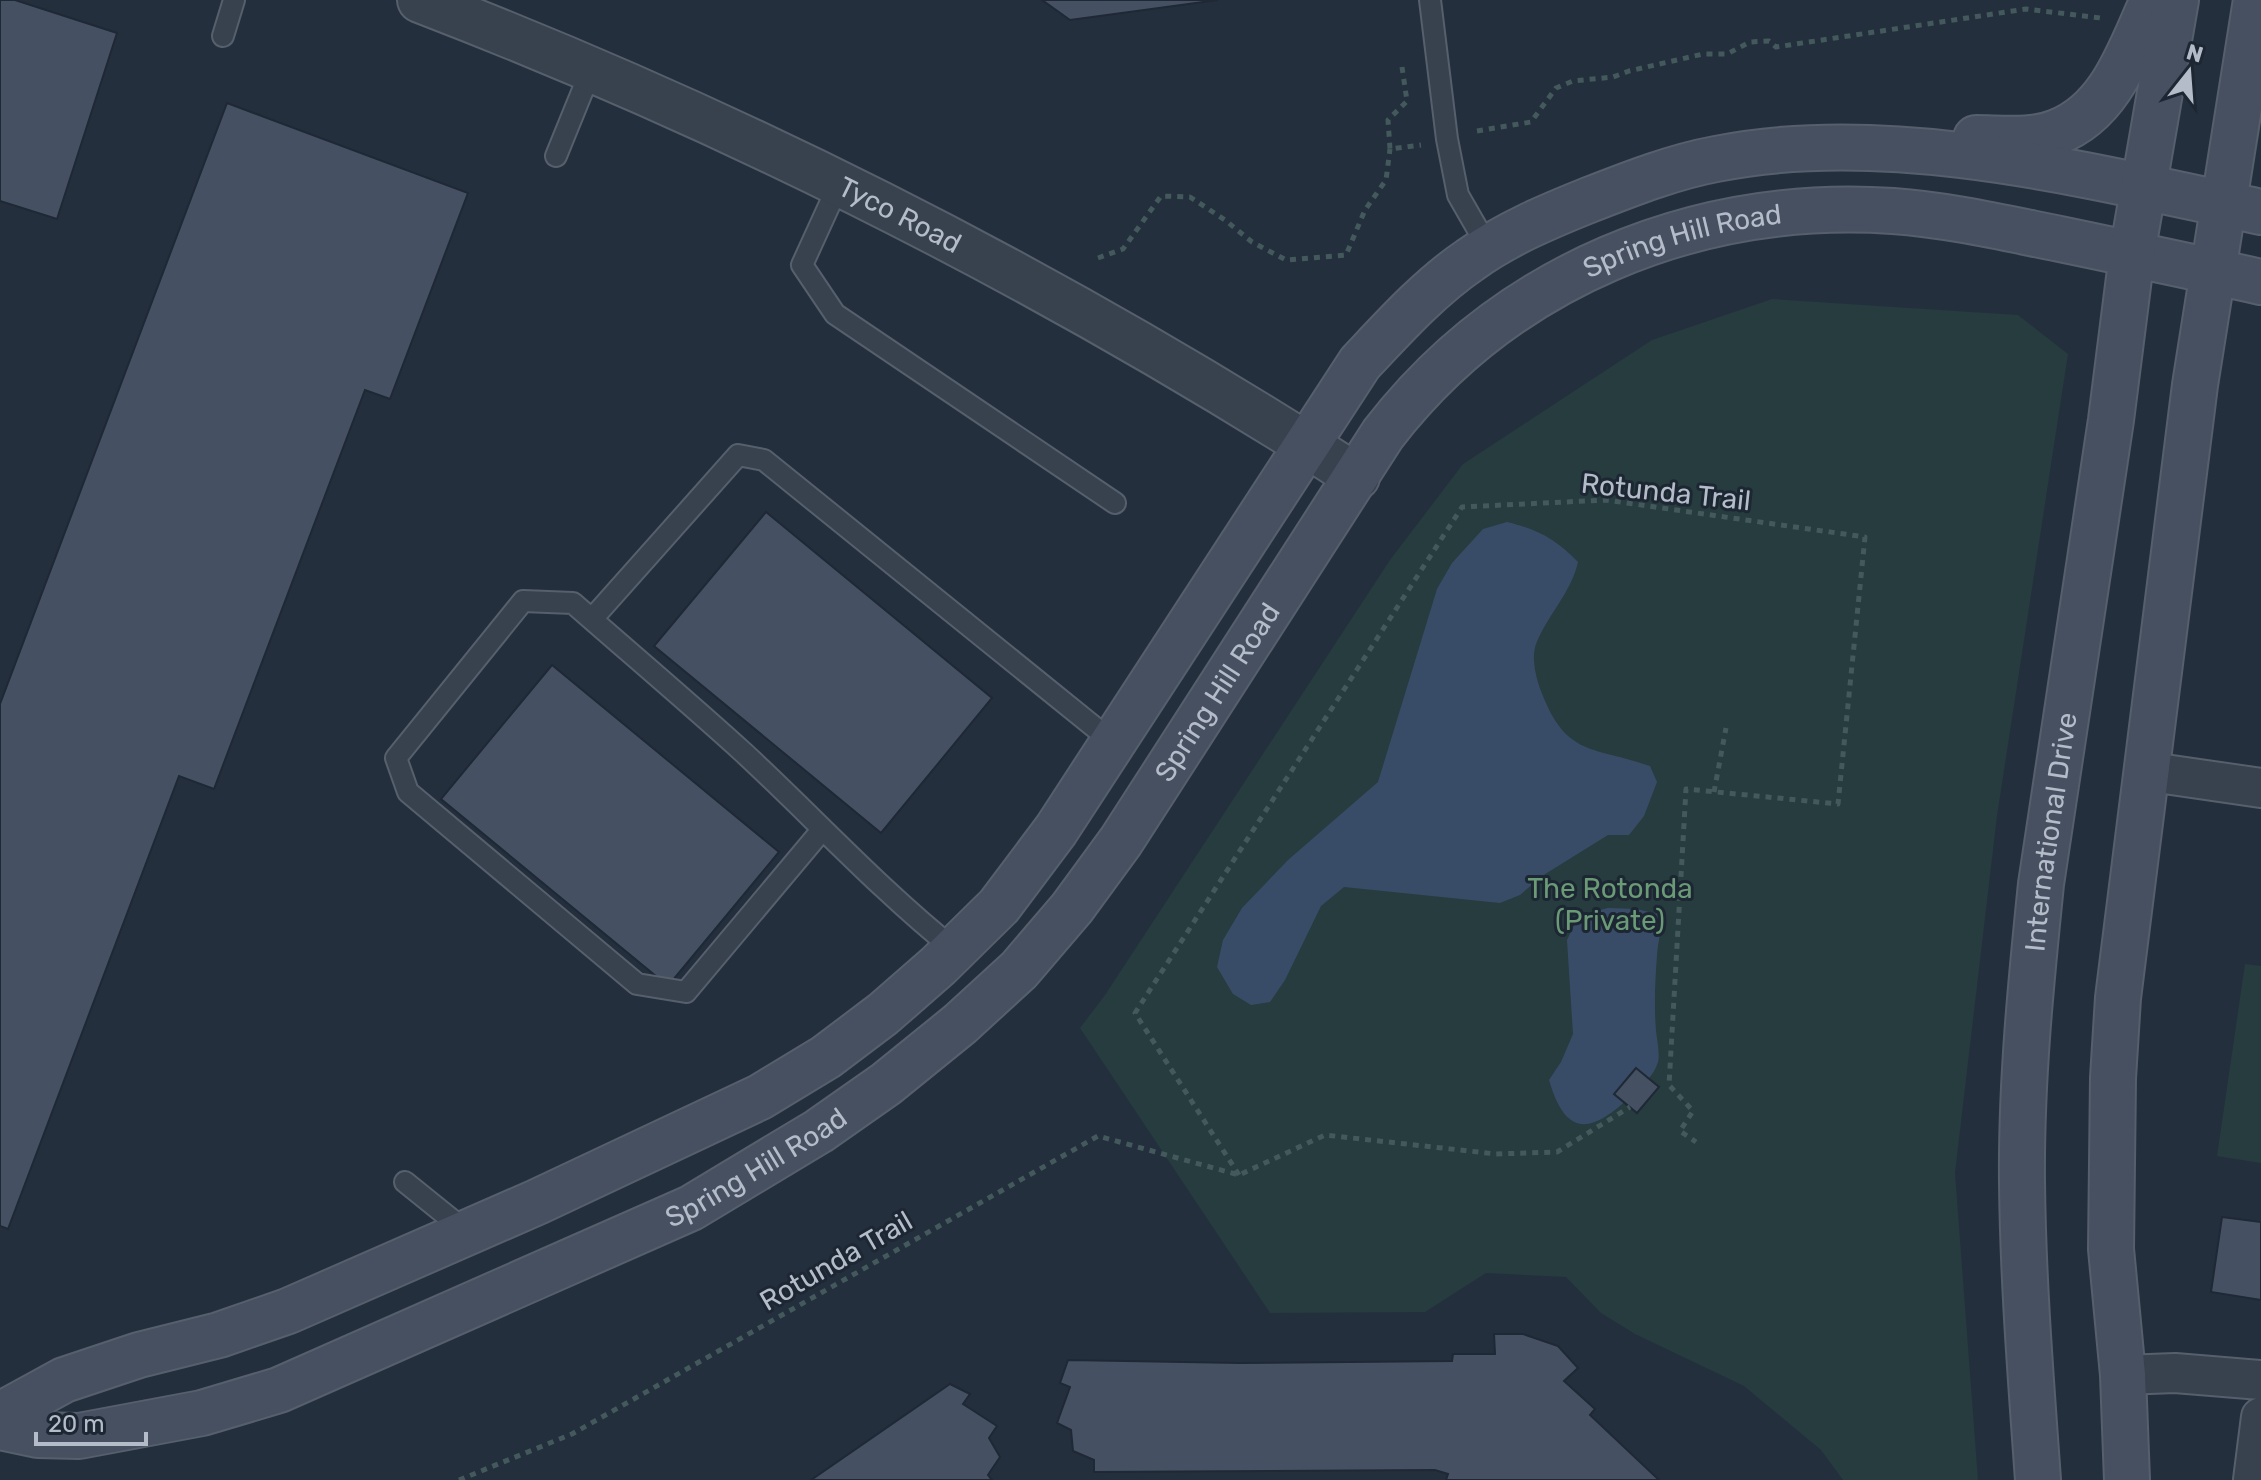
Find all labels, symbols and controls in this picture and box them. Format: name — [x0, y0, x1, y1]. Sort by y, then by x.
north arrow — [2149, 32, 2229, 112]
text: N — [2183, 38, 2206, 69]
street label: Tyco Road — [833, 170, 967, 260]
street label: Spring Hill Road — [1578, 197, 1783, 285]
street label: Rotunda Trail — [1579, 467, 1753, 517]
street label: Spring Hill Road — [1147, 597, 1286, 787]
street label: International Drive — [2018, 710, 2083, 953]
park label: The Rotonda (Private) — [1527, 872, 1693, 937]
street label: Spring Hill Road — [660, 1100, 853, 1234]
street label: Rotunda Trail — [754, 1204, 918, 1318]
scale bar — [36, 1396, 146, 1446]
text: 20 m — [48, 1410, 105, 1438]

